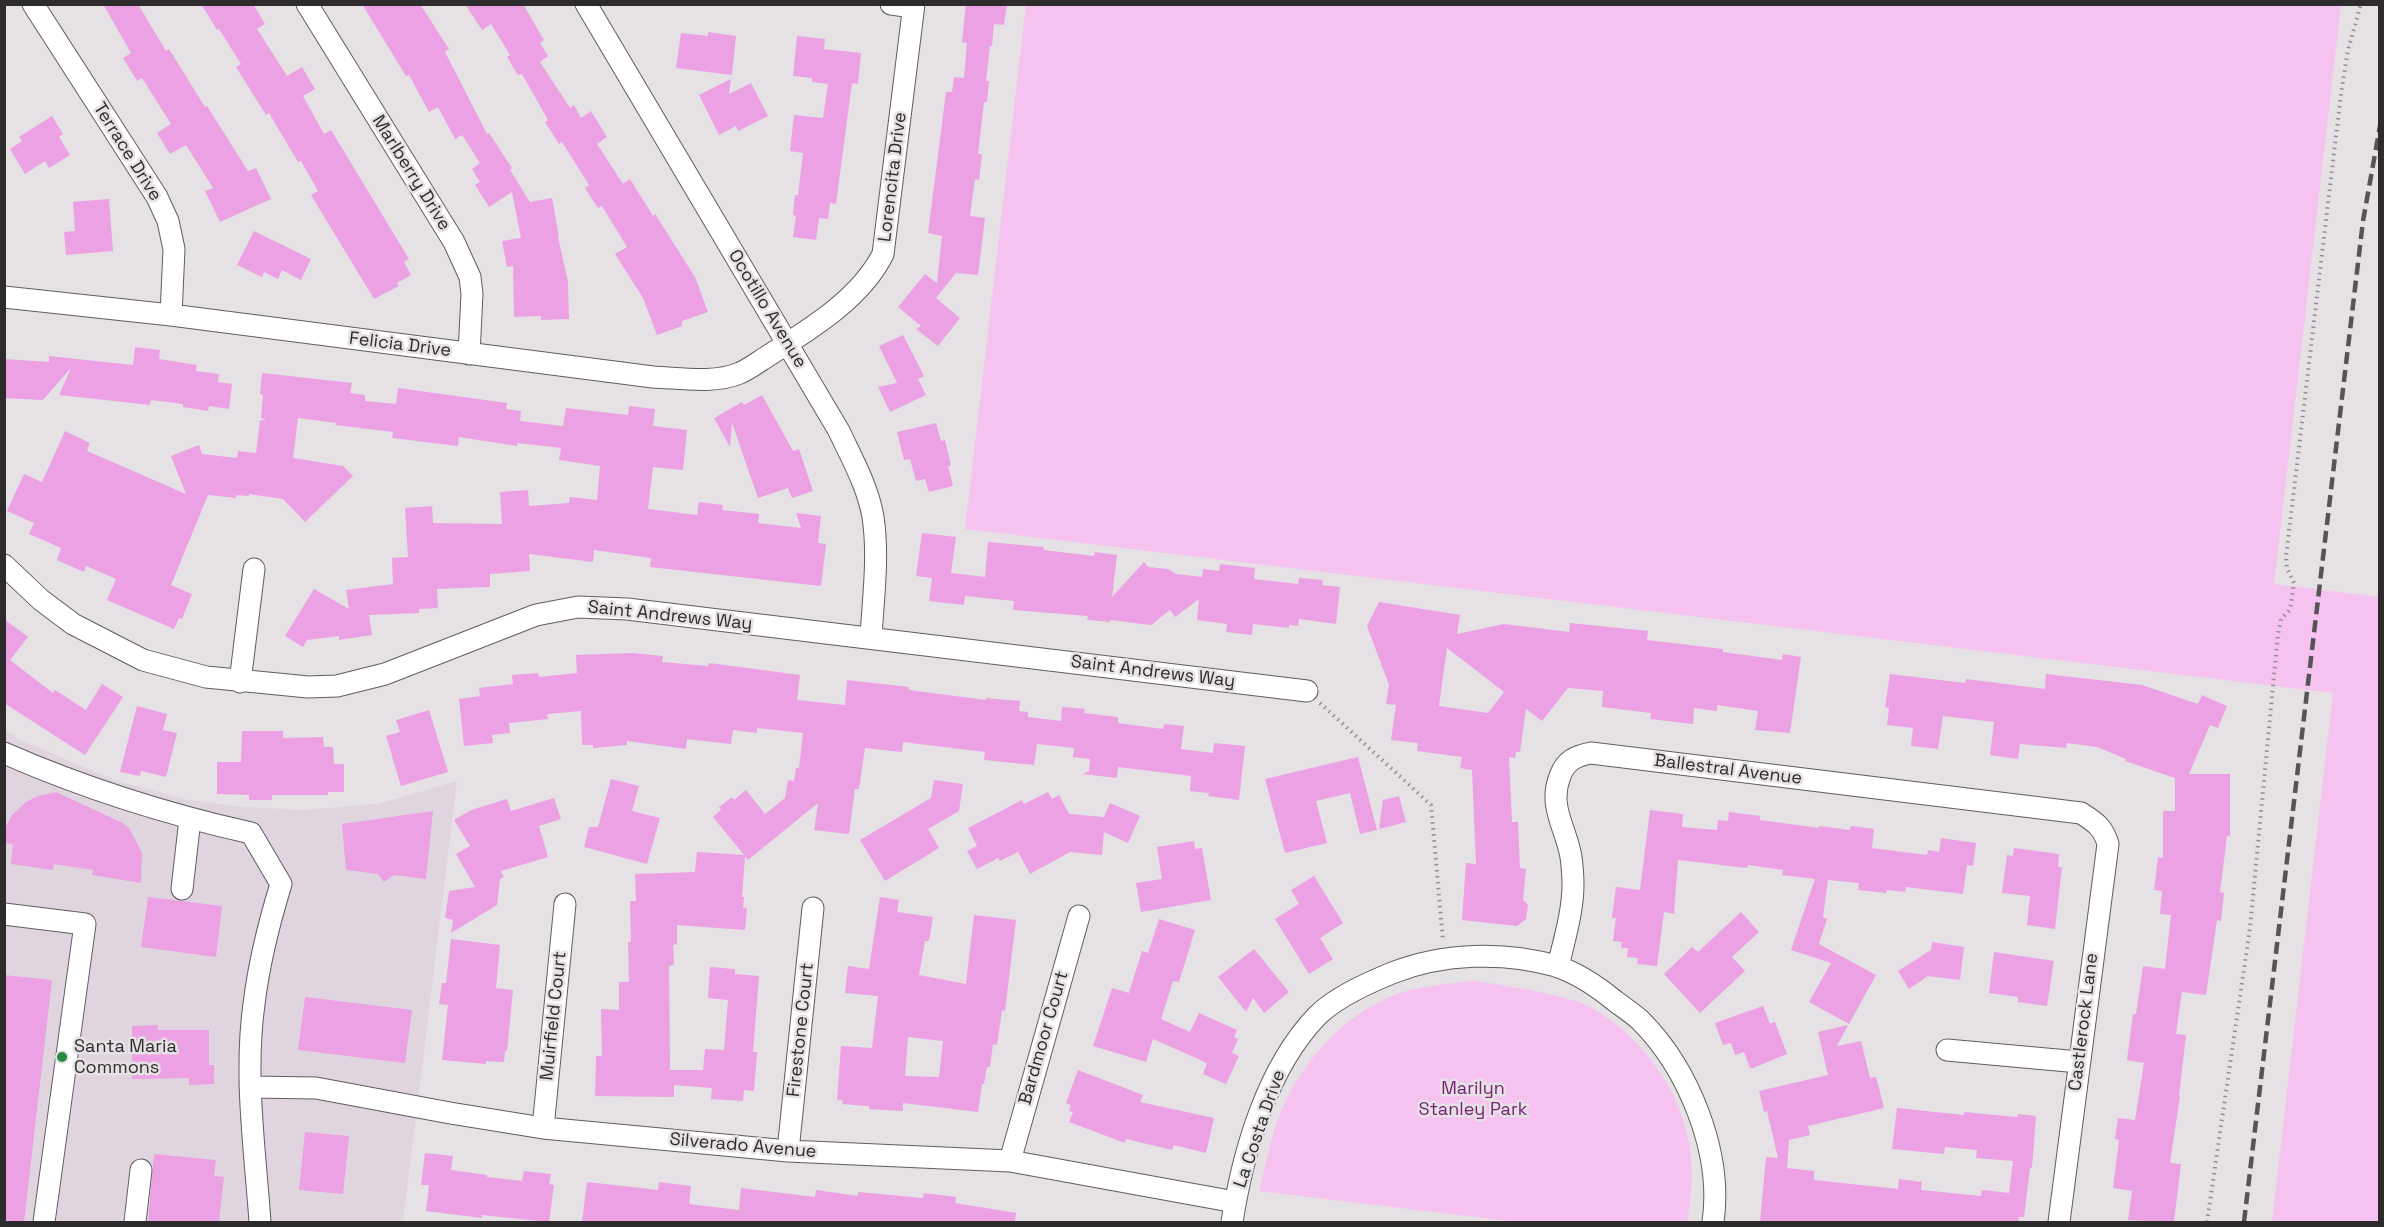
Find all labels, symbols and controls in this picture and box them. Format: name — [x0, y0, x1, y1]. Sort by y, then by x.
street label: Terrace Drive — [88, 99, 166, 205]
street label: Marlberry Drive — [367, 111, 455, 235]
street label: Lorencita Drive — [874, 111, 912, 243]
street label: Ocotillo Avenue — [723, 246, 811, 372]
street label: Felicia Drive — [348, 328, 452, 362]
street label: Saint Andrews Way — [587, 597, 753, 635]
street label: Saint Andrews Way — [1070, 651, 1236, 693]
street label: Ballestral Avenue — [1653, 750, 1803, 790]
street label: Muirfield Court — [536, 950, 572, 1082]
street label: Castlerock Lane — [2065, 952, 2103, 1092]
street label: Firestone Court — [783, 962, 819, 1098]
street label: Bardmoor Court — [1015, 969, 1073, 1107]
place label: Santa Maria Commons — [74, 1036, 177, 1078]
marker: Santa Maria Commons — [55, 1050, 69, 1064]
street label: La Costa Drive — [1230, 1067, 1290, 1191]
park label: Marilyn Stanley Park — [1419, 1078, 1527, 1120]
street label: Silverado Avenue — [669, 1129, 817, 1163]

